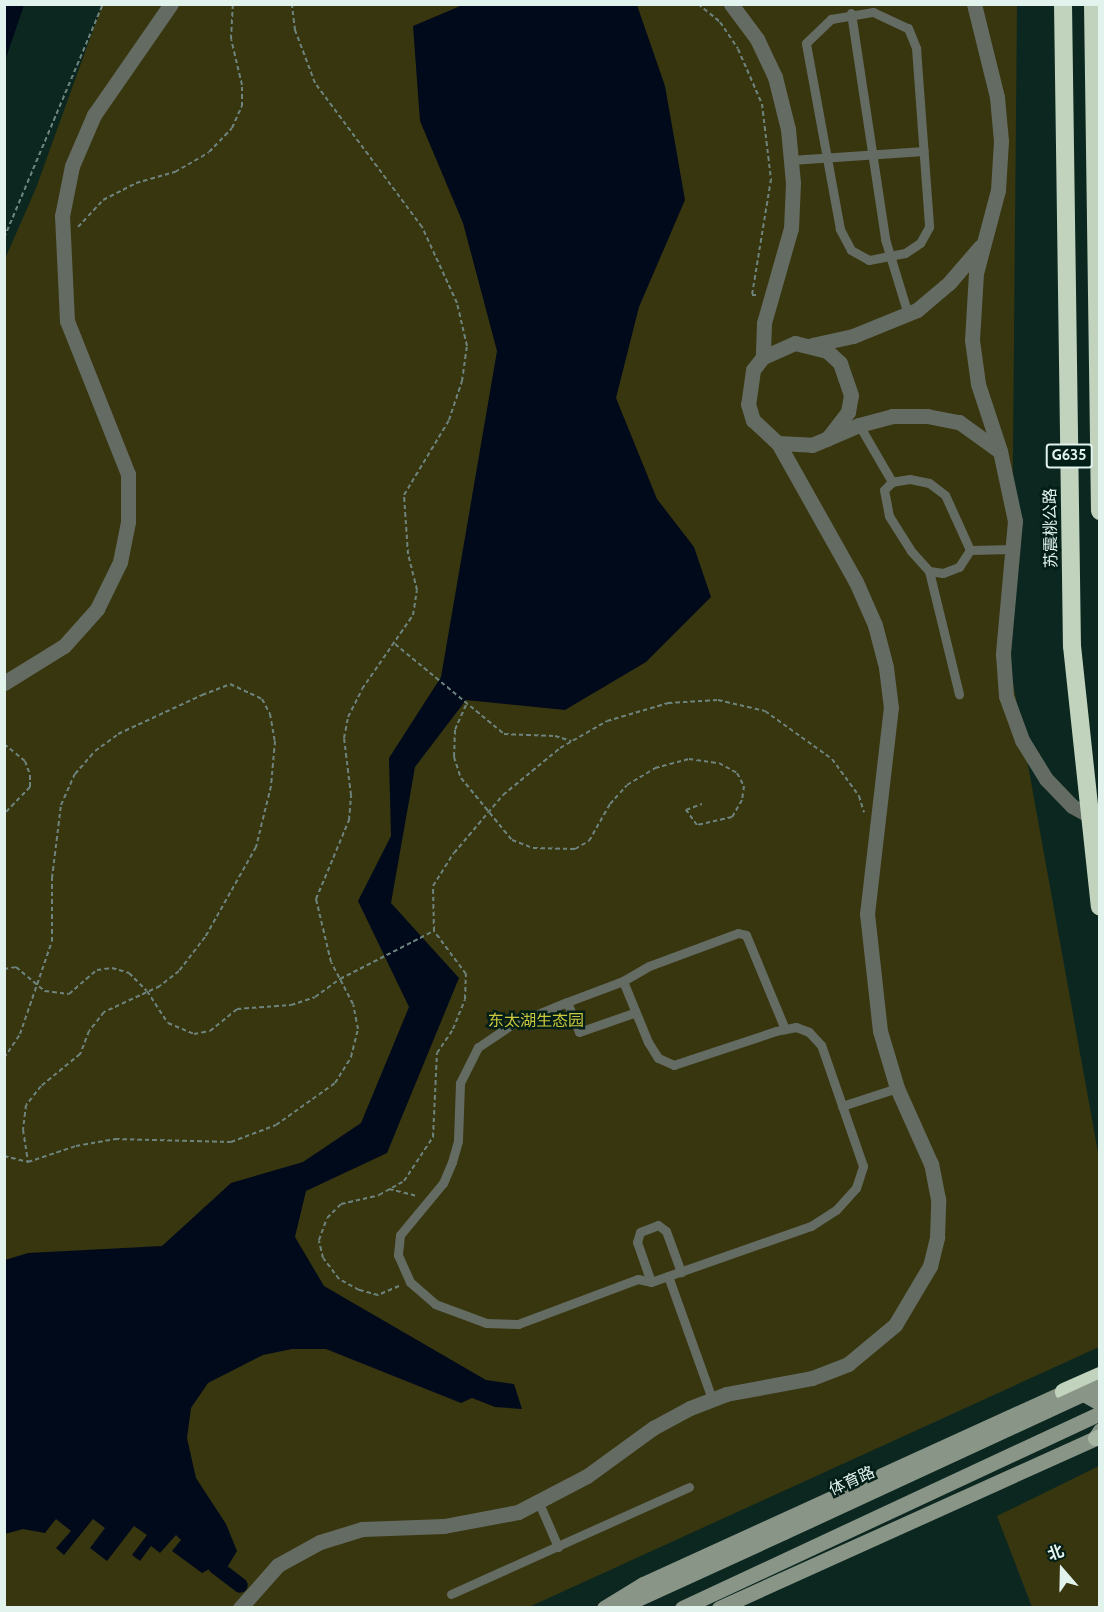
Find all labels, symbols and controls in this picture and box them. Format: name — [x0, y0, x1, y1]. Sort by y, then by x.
road number: G635 — [1045, 444, 1093, 468]
street label: 苏震桃公路 — [1041, 488, 1061, 568]
park label: 东太湖生态园 — [488, 1011, 584, 1031]
street label: 体育路 — [826, 1462, 878, 1500]
north arrow — [1032, 1540, 1092, 1600]
text: 北 — [1045, 1541, 1066, 1564]

